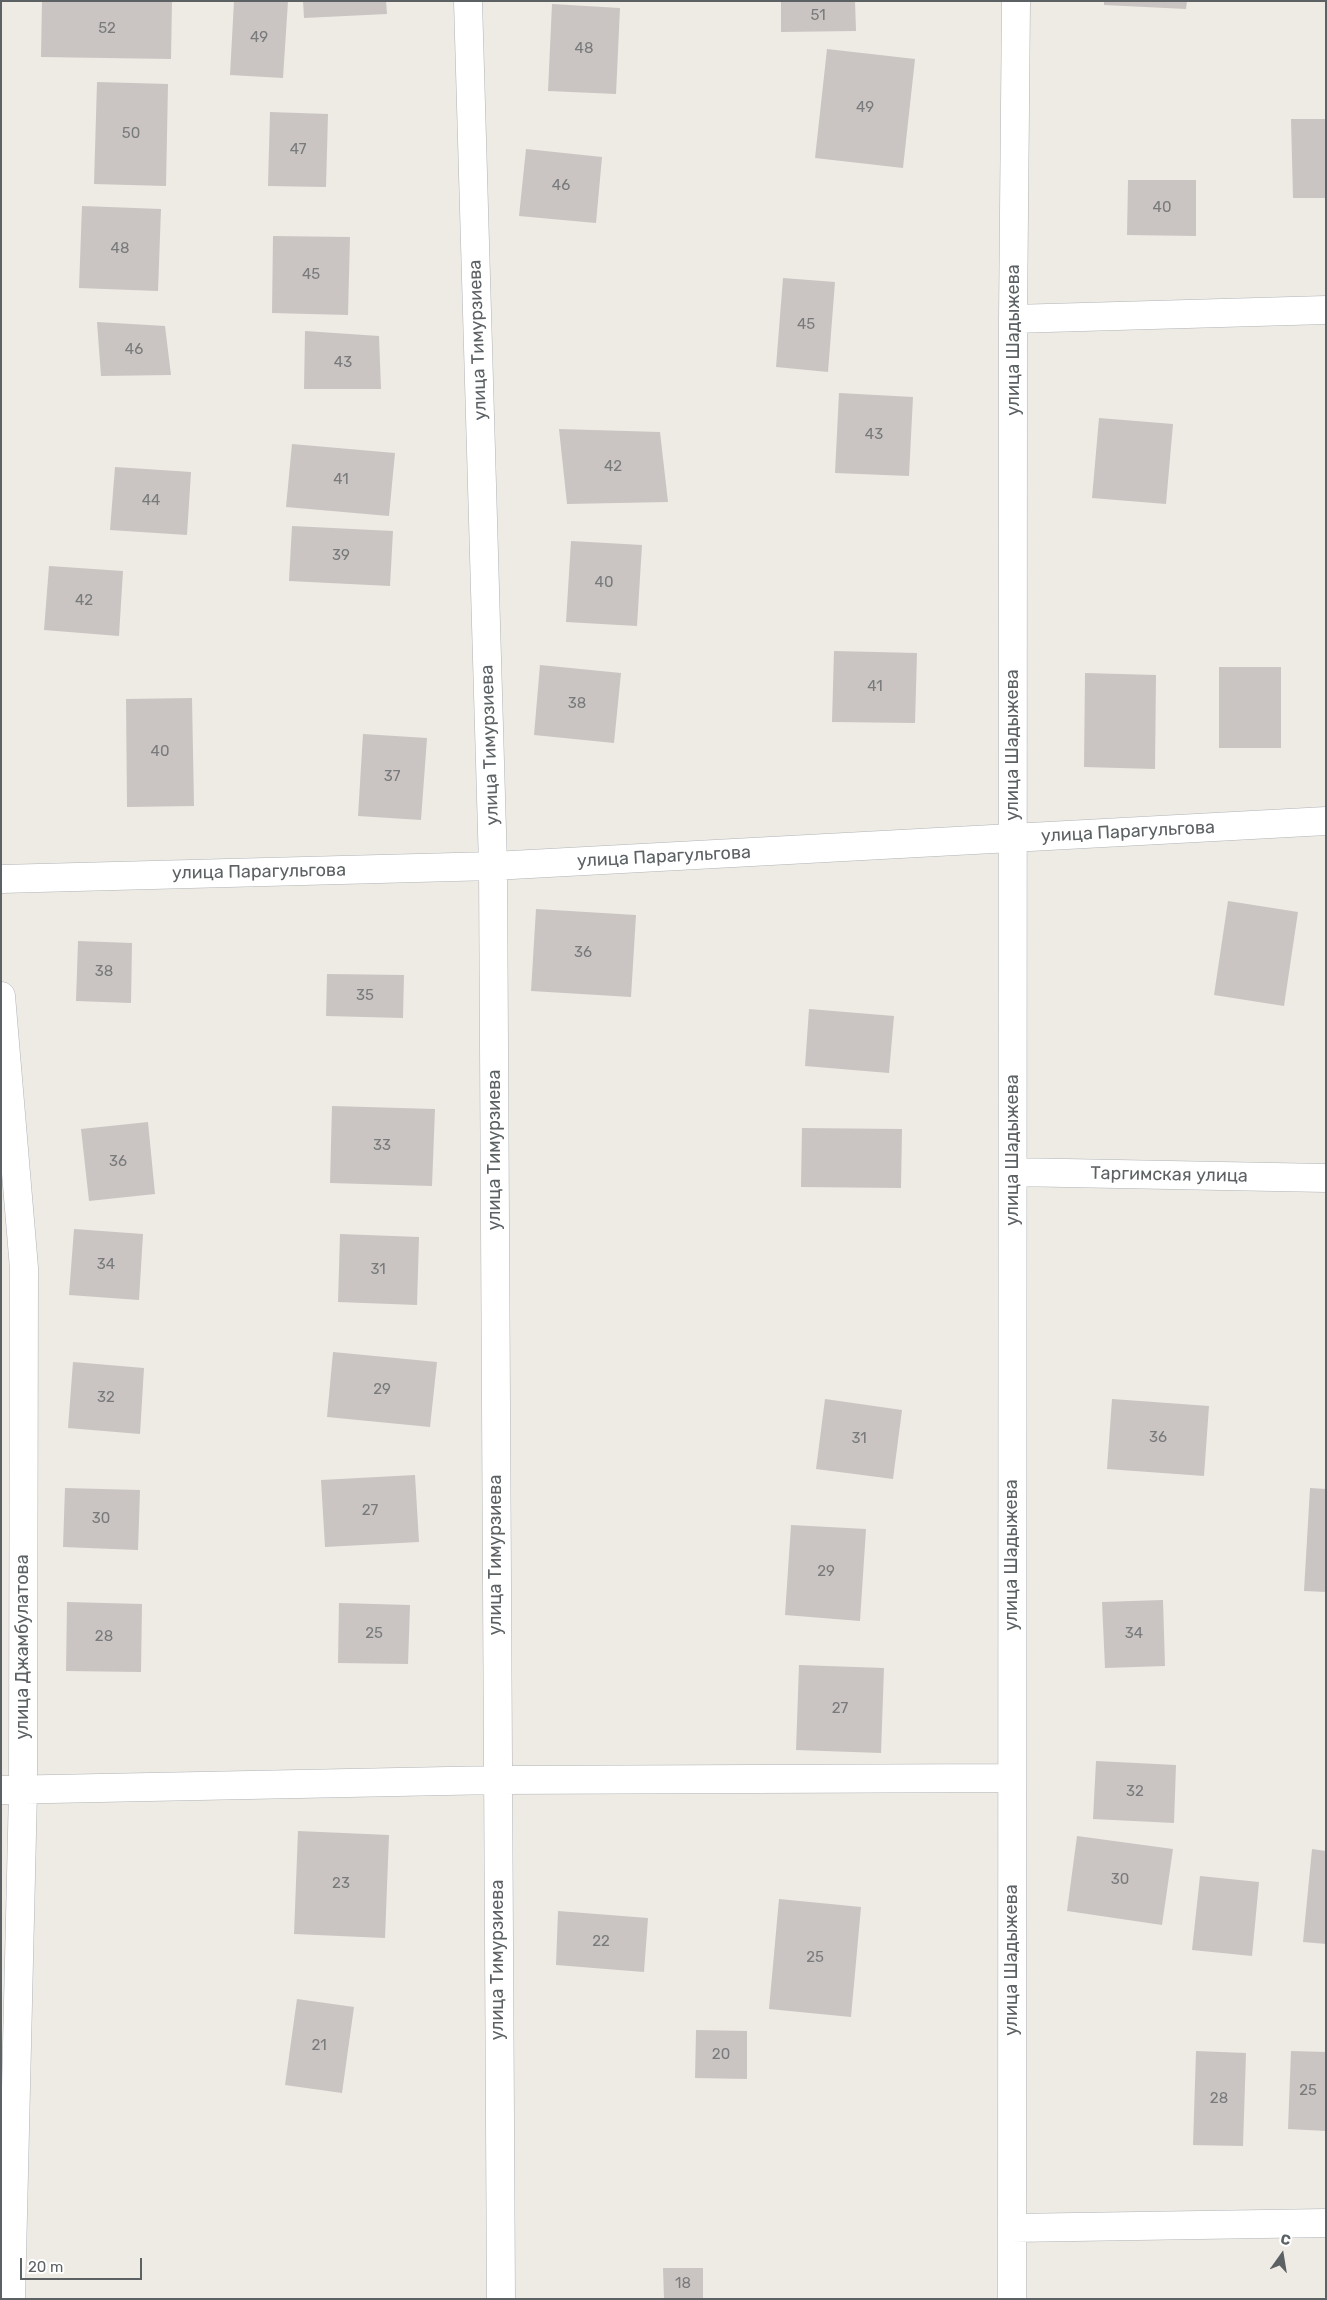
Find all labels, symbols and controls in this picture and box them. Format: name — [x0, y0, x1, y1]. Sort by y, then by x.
house number: 51 — [810, 7, 826, 25]
house number: 52 — [98, 20, 116, 38]
house number: 49 — [250, 29, 268, 47]
house number: 48 — [575, 40, 593, 58]
house number: 49 — [856, 99, 874, 117]
house number: 50 — [122, 125, 140, 143]
house number: 47 — [290, 141, 306, 159]
house number: 46 — [552, 177, 570, 195]
house number: 40 — [1153, 199, 1171, 217]
house number: 48 — [111, 240, 129, 258]
street label: улица Тимурзиева — [464, 259, 492, 421]
street label: улица Шадыжева — [1003, 264, 1025, 416]
house number: 45 — [302, 266, 320, 284]
house number: 45 — [797, 316, 815, 334]
house number: 46 — [125, 341, 143, 359]
house number: 43 — [334, 354, 352, 372]
house number: 43 — [865, 426, 883, 444]
house number: 42 — [604, 458, 622, 476]
house number: 41 — [333, 471, 349, 489]
house number: 44 — [142, 492, 160, 510]
house number: 39 — [332, 547, 350, 565]
house number: 40 — [595, 574, 613, 592]
house number: 42 — [75, 592, 93, 610]
street label: улица Тимурзиева — [476, 664, 504, 826]
street label: улица Шадыжева — [1002, 669, 1024, 821]
house number: 41 — [867, 678, 883, 696]
house number: 38 — [568, 695, 586, 713]
house number: 40 — [151, 743, 169, 761]
house number: 37 — [384, 768, 400, 786]
street label: улица Парагульгова — [1041, 817, 1215, 847]
street label: улица Парагульгова — [577, 842, 751, 872]
street label: улица Парагульгова — [172, 860, 346, 884]
house number: 36 — [574, 944, 592, 962]
house number: 38 — [95, 963, 113, 981]
house number: 35 — [356, 987, 374, 1005]
street label: улица Тимурзиева — [484, 1070, 506, 1230]
street label: улица Шадыжева — [1002, 1074, 1024, 1226]
house number: 33 — [373, 1137, 391, 1155]
house number: 36 — [109, 1153, 127, 1171]
street label: Таргимская улица — [1090, 1163, 1248, 1187]
house number: 34 — [97, 1256, 115, 1274]
house number: 31 — [370, 1261, 386, 1279]
house number: 29 — [373, 1381, 391, 1399]
house number: 32 — [97, 1389, 115, 1407]
house number: 36 — [1149, 1429, 1167, 1447]
house number: 31 — [851, 1430, 867, 1448]
street label: улица Тимурзиева — [485, 1475, 507, 1635]
street label: улица Шадыжева — [1001, 1479, 1023, 1631]
house number: 27 — [362, 1502, 378, 1520]
house number: 30 — [92, 1510, 110, 1528]
street label: улица Джамбулатова — [12, 1554, 34, 1740]
house number: 29 — [817, 1563, 835, 1581]
house number: 25 — [365, 1625, 383, 1643]
house number: 34 — [1125, 1625, 1143, 1643]
house number: 28 — [95, 1628, 113, 1646]
house number: 27 — [832, 1700, 848, 1718]
house number: 32 — [1126, 1783, 1144, 1801]
house number: 30 — [1111, 1871, 1129, 1889]
house number: 23 — [332, 1875, 350, 1893]
street label: улица Тимурзиева — [487, 1880, 509, 2040]
street label: улица Шадыжева — [1001, 1884, 1023, 2036]
house number: 22 — [592, 1933, 610, 1951]
house number: 25 — [806, 1949, 824, 1967]
house number: 21 — [311, 2037, 327, 2055]
house number: 20 — [712, 2046, 730, 2064]
house number: 25 — [1299, 2082, 1317, 2100]
house number: 28 — [1210, 2090, 1228, 2108]
north arrow — [1257, 2230, 1307, 2280]
text: С — [1279, 2231, 1292, 2249]
scale bar — [22, 2248, 145, 2280]
text: 20 m — [28, 2258, 63, 2276]
house number: 18 — [675, 2275, 691, 2293]

